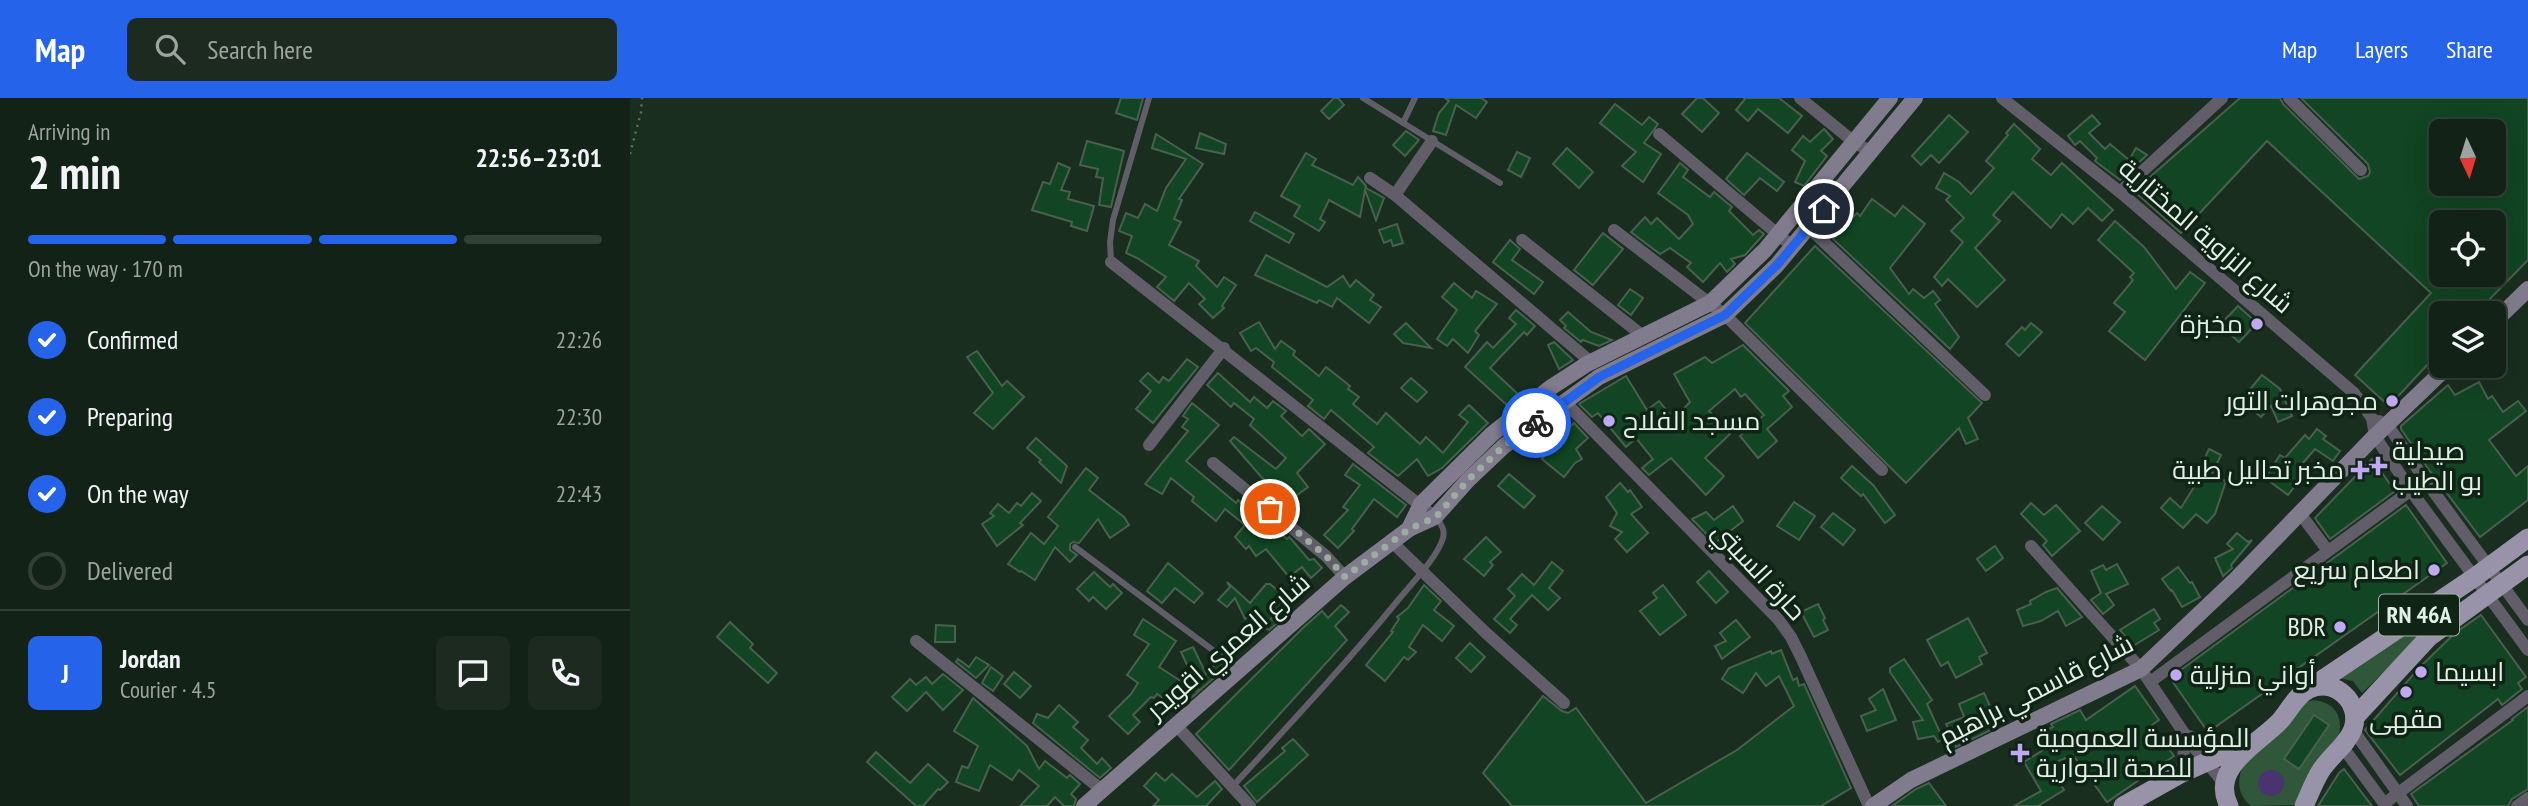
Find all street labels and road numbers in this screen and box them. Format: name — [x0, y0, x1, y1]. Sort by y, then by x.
street label: شارع الزاوية المختارية — [2112, 151, 2300, 321]
street label: حارة السبتي — [1702, 515, 1813, 630]
street label: شارع العمري اقويدر — [1138, 566, 1319, 730]
road number: RN 46A — [2379, 594, 2459, 636]
street label: شارع قاسمي براهيم — [1933, 626, 2141, 757]

